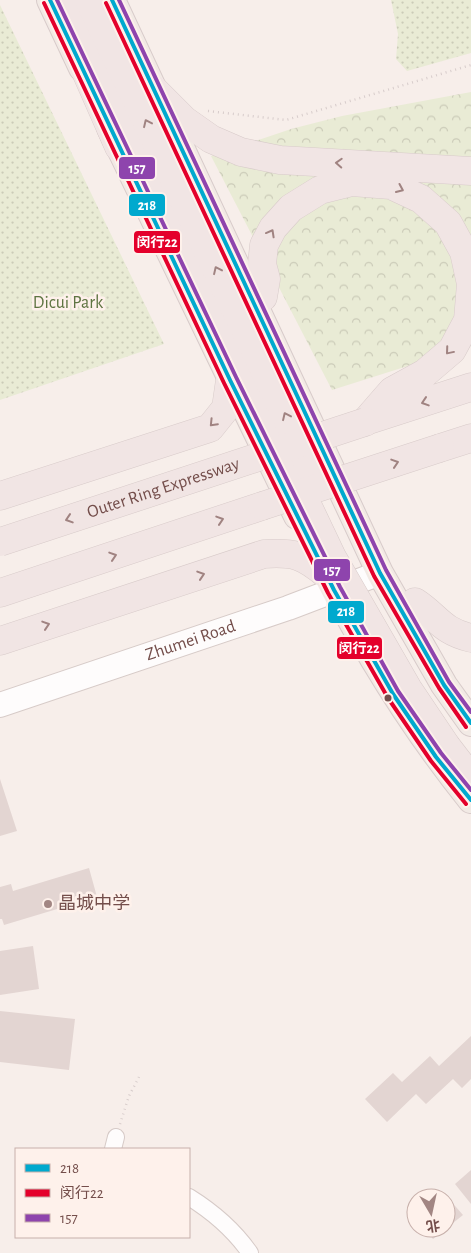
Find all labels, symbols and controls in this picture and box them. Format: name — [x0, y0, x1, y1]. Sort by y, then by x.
one-way arrow — [143, 119, 153, 128]
line badge: 157 — [118, 156, 156, 180]
one-way arrow — [334, 158, 342, 169]
text: 157 — [128, 162, 146, 176]
one-way arrow — [395, 183, 404, 193]
line badge: 218 — [128, 193, 166, 217]
text: 218 — [138, 199, 156, 213]
line badge: 闵行22 — [133, 230, 181, 254]
one-way arrow — [265, 230, 275, 239]
text: 闵行22 — [136, 235, 178, 250]
one-way arrow — [212, 266, 223, 275]
park label: Dicui Park — [33, 294, 104, 312]
one-way arrow — [446, 345, 455, 354]
one-way arrow — [421, 396, 429, 406]
one-way arrow — [283, 413, 293, 422]
one-way arrow — [210, 417, 219, 426]
street label: Outer Ring Expressway — [85, 455, 242, 522]
one-way arrow — [390, 459, 398, 469]
one-way arrow — [65, 513, 74, 523]
one-way arrow — [216, 516, 224, 526]
one-way arrow — [108, 551, 116, 561]
line badge: 157 — [313, 558, 351, 582]
text: 157 — [323, 564, 341, 578]
one-way arrow — [196, 570, 204, 580]
line badge: 218 — [327, 600, 365, 624]
text: 218 — [337, 605, 355, 619]
street label: Zhumei Road — [143, 617, 238, 664]
one-way arrow — [42, 621, 50, 631]
line badge: 闵行22 — [336, 636, 383, 660]
text: 闵行22 — [338, 641, 380, 656]
unlabelled marker — [383, 693, 393, 703]
place label: 晶城中学 — [58, 893, 130, 913]
marker: 晶城中学 — [42, 898, 54, 910]
legend — [15, 1148, 190, 1238]
text: 218 — [60, 1161, 79, 1176]
text: 闵行22 — [60, 1185, 104, 1201]
north arrow — [406, 1188, 456, 1238]
text: 157 — [60, 1211, 78, 1226]
text: 北 — [425, 1217, 441, 1234]

